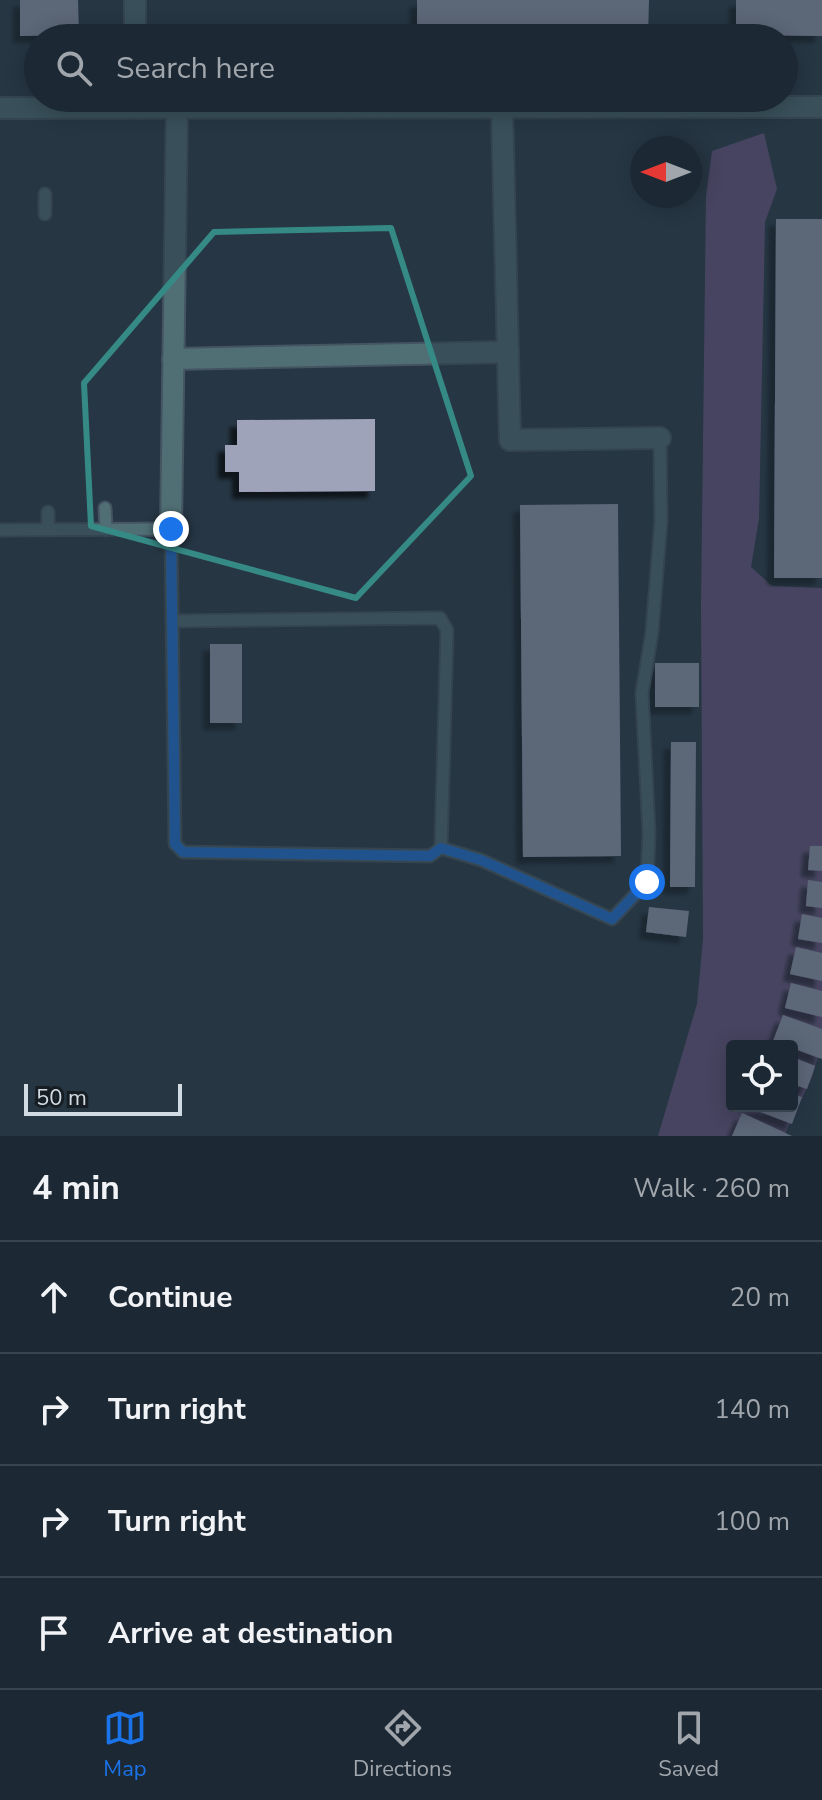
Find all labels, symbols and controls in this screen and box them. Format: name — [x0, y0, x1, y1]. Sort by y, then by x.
search box — [24, 24, 798, 112]
icon: search — [52, 46, 96, 90]
text: Search here — [116, 48, 275, 89]
north arrow — [630, 136, 702, 208]
route end — [153, 511, 189, 547]
route start — [629, 864, 665, 900]
map controls — [726, 1040, 798, 1112]
button: locate — [726, 1040, 798, 1112]
scale bar — [24, 1080, 182, 1116]
text: 50 m — [36, 1083, 87, 1113]
text: 4 min — [32, 1165, 120, 1211]
text: Walk · 260 m — [633, 1171, 790, 1206]
icon: ahead — [32, 1275, 76, 1319]
text: Continue — [108, 1277, 233, 1318]
text: 20 m — [730, 1280, 790, 1315]
icon: right — [32, 1387, 76, 1431]
text: Turn right — [108, 1389, 246, 1430]
text: 140 m — [714, 1392, 790, 1427]
icon: right — [32, 1499, 76, 1543]
text: Turn right — [108, 1501, 246, 1542]
text: 100 m — [714, 1504, 790, 1539]
icon: arrive — [32, 1611, 76, 1655]
text: Arrive at destination — [108, 1613, 393, 1654]
tab: Map — [103, 1706, 147, 1784]
tab: Directions — [353, 1706, 452, 1784]
tab: Saved — [658, 1706, 719, 1784]

